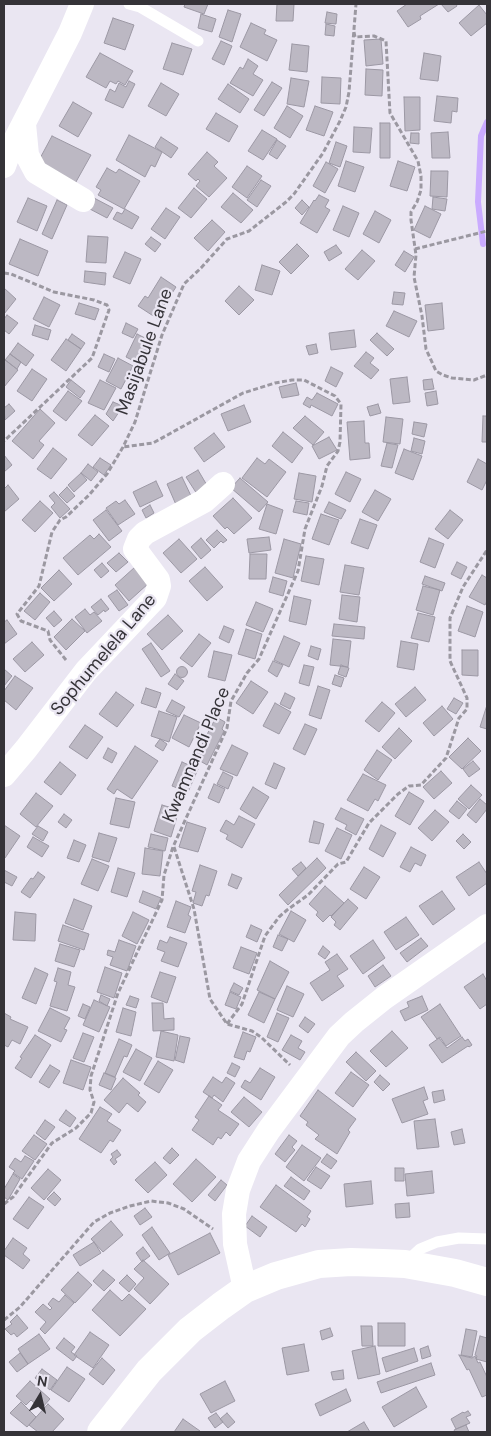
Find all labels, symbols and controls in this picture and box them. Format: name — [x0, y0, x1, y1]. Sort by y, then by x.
street label: Masijabule Lane — [112, 286, 178, 418]
street label: Sophumelela Lane — [47, 590, 161, 720]
street label: Kwamnandi Place — [159, 684, 235, 826]
north arrow — [15, 1371, 65, 1421]
text: N — [36, 1371, 49, 1391]

